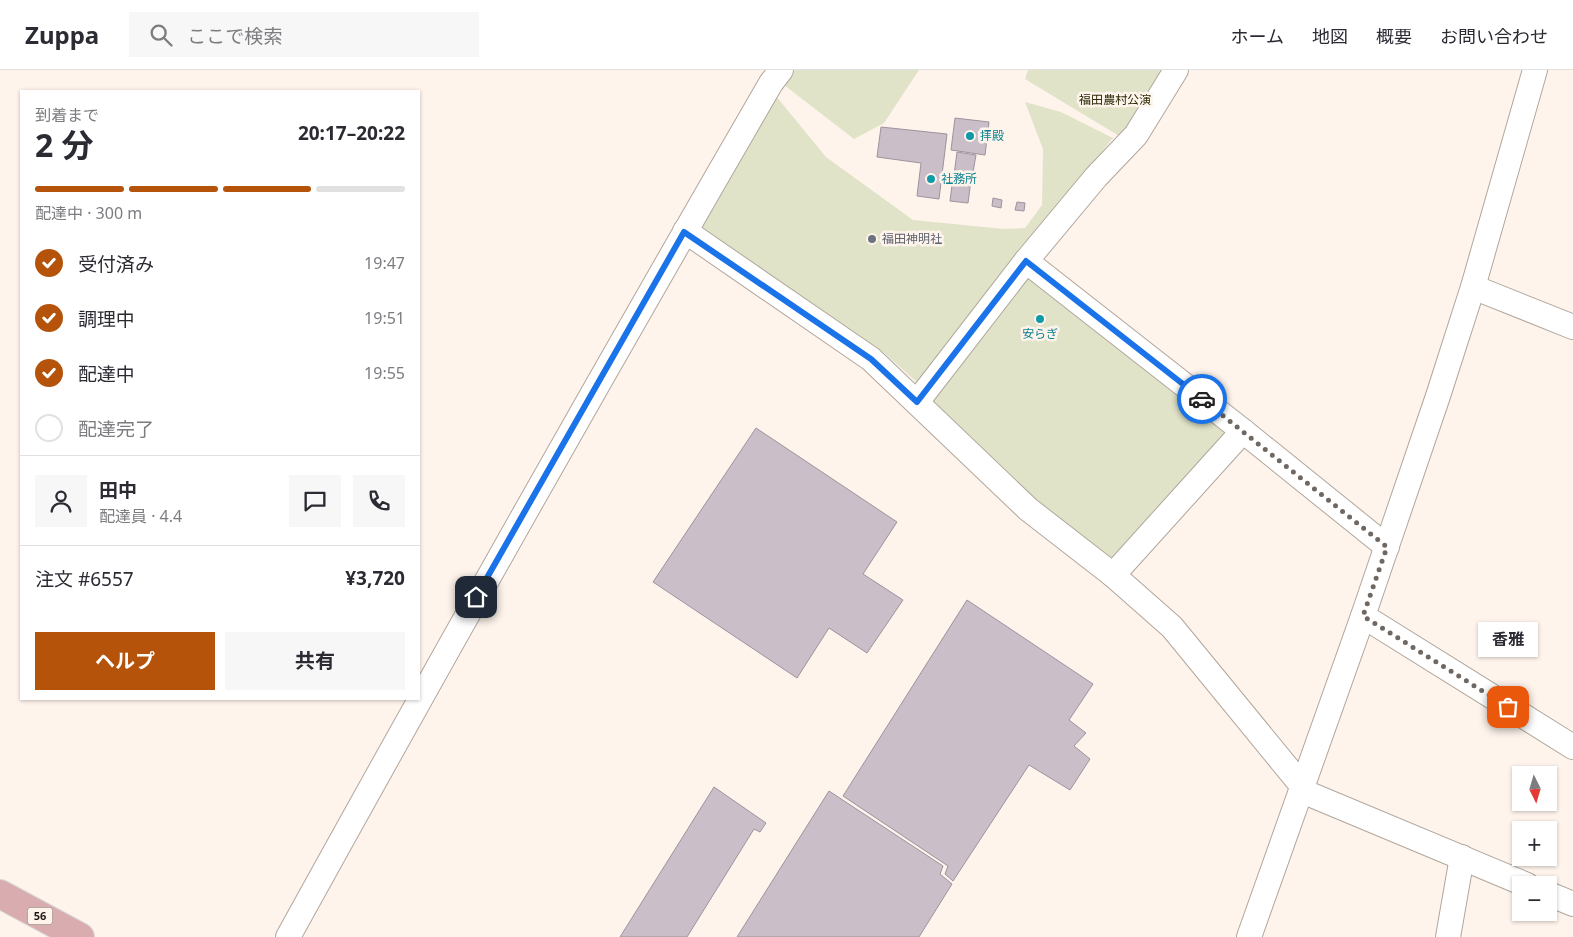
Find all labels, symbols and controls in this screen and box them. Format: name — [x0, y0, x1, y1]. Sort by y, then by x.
search box — [129, 12, 479, 57]
text: Zuppa — [25, 18, 99, 51]
icon: search — [147, 21, 175, 49]
text: ここで検索 — [187, 23, 282, 49]
text: ホーム — [1231, 24, 1284, 48]
text: 地図 — [1312, 24, 1348, 48]
text: 概要 — [1376, 24, 1412, 48]
text: お問い合わせ — [1440, 24, 1548, 48]
park label: 福田農村公演 — [1079, 91, 1151, 108]
text: 到着まで — [35, 104, 99, 126]
text: 20:17–20:22 — [298, 120, 405, 146]
text: 2 分 — [35, 123, 94, 166]
place label: 拝殿 — [980, 127, 1004, 144]
marker: 拝殿 — [964, 130, 976, 142]
place label: 社務所 — [941, 170, 977, 187]
marker: 社務所 — [925, 173, 937, 185]
text: 配達中 · 300 m — [35, 202, 142, 224]
place label: 福田神明社 — [882, 230, 942, 247]
marker: 福田神明社 — [866, 233, 878, 245]
icon: check — [35, 249, 63, 277]
text: 受付済み — [78, 251, 154, 277]
text: 19:47 — [364, 252, 405, 274]
icon: check — [35, 304, 63, 332]
text: 調理中 — [78, 306, 135, 332]
text: 19:51 — [364, 307, 405, 329]
marker: 安らぎ — [1034, 313, 1046, 325]
place label: 安らぎ — [1022, 325, 1058, 342]
icon: check — [35, 359, 63, 387]
text: 配達中 — [78, 361, 135, 387]
text: 19:55 — [364, 362, 405, 384]
courier — [1177, 374, 1227, 424]
icon: car — [1188, 385, 1216, 413]
text: 配達完了 — [78, 416, 154, 442]
button: person — [35, 475, 87, 527]
button: chat — [289, 475, 341, 527]
button: phone — [353, 475, 405, 527]
text: 田中 — [99, 477, 137, 503]
text: 配達員 · 4.4 — [99, 505, 182, 527]
text: ¥3,720 — [345, 565, 405, 591]
text: 注文 #6557 — [35, 566, 134, 592]
pin — [455, 576, 497, 618]
icon: home — [462, 583, 490, 611]
callout: 香雅 — [1478, 622, 1538, 657]
text: 香雅 — [1492, 628, 1524, 650]
button: ヘルプ — [35, 632, 215, 690]
button: 共有 — [225, 632, 405, 690]
pin — [1487, 686, 1529, 728]
icon: bag — [1494, 693, 1522, 721]
north arrow — [1512, 766, 1558, 811]
map controls — [1512, 766, 1557, 921]
button: + — [1512, 821, 1557, 866]
button: − — [1512, 876, 1557, 921]
road number: 56 — [28, 908, 52, 924]

